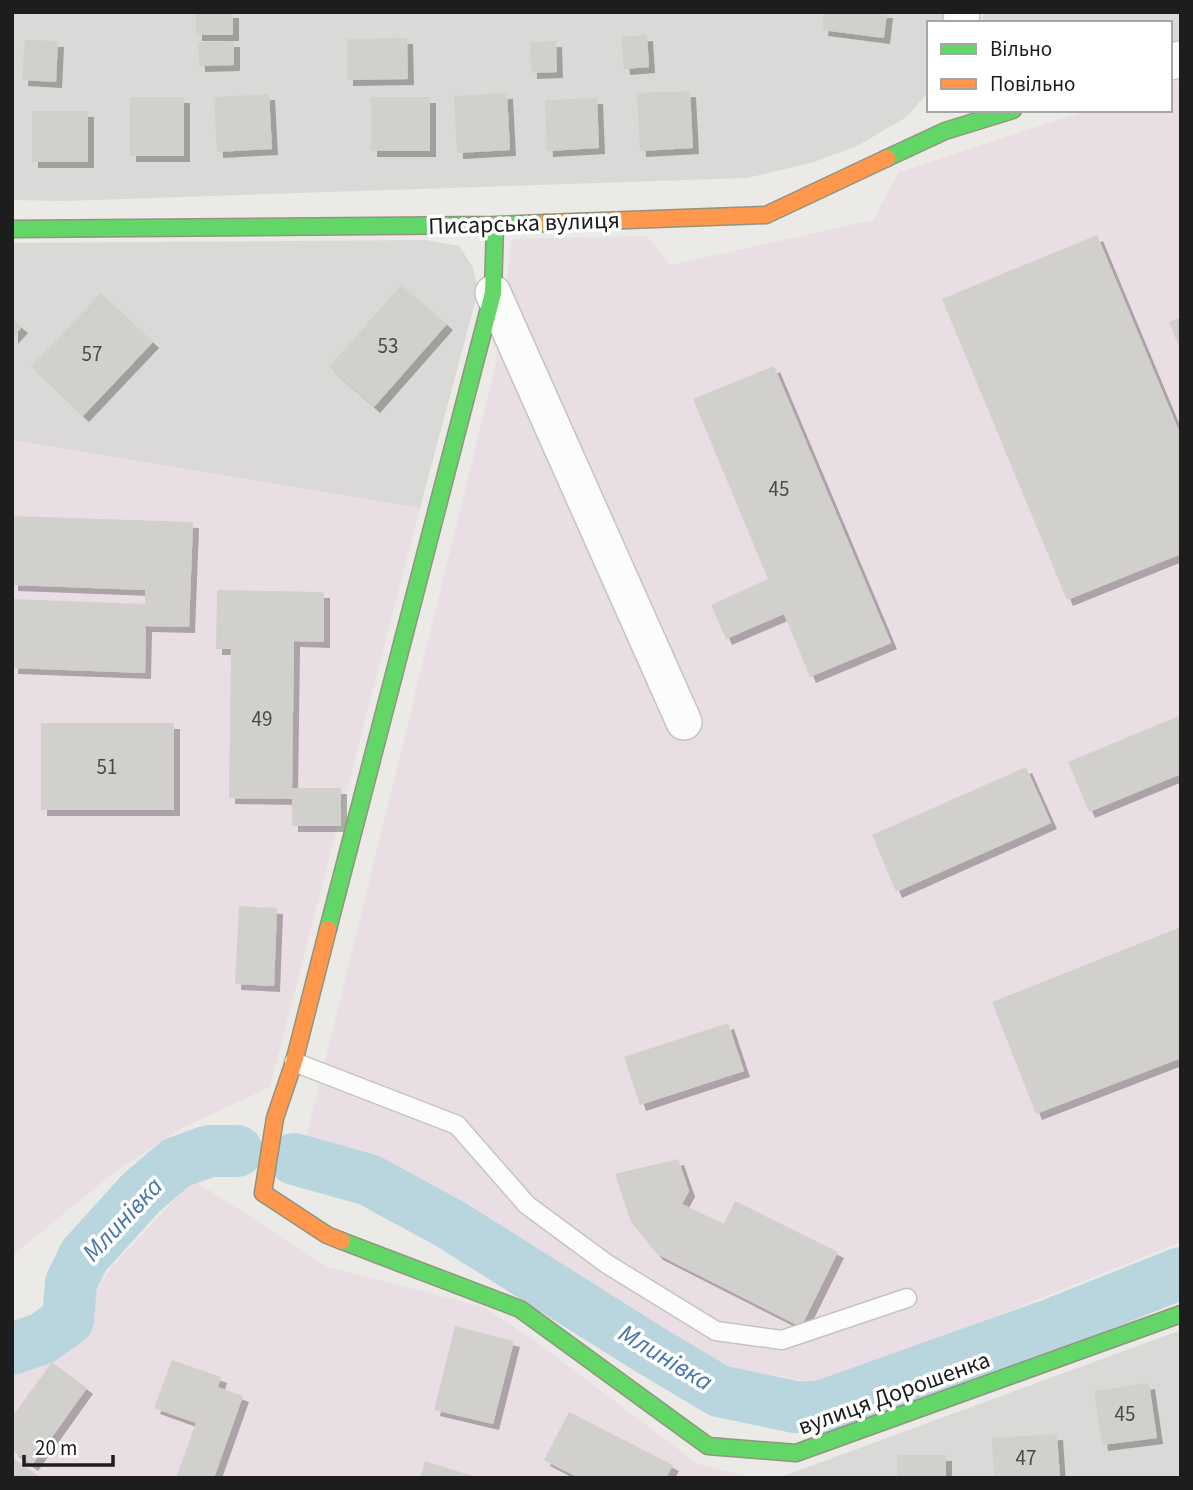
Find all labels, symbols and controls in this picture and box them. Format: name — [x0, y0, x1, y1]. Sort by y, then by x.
legend — [927, 21, 1172, 112]
text: Вільно — [990, 34, 1052, 64]
text: Повільно — [990, 69, 1075, 99]
street label: Писарська вулиця — [428, 203, 620, 244]
house number: 53 — [378, 331, 398, 361]
house number: 57 — [82, 339, 102, 369]
house number: 45 — [769, 474, 789, 504]
house number: 49 — [252, 704, 272, 734]
house number: 51 — [97, 752, 117, 782]
water label: Млинівка — [73, 1169, 171, 1270]
water label: Млинівка — [612, 1315, 720, 1400]
street label: вулиця Дорошенка — [793, 1342, 995, 1444]
house number: 45 — [1115, 1399, 1135, 1429]
scale bar — [24, 1424, 114, 1468]
text: 20 m — [35, 1433, 77, 1463]
house number: 47 — [1016, 1443, 1036, 1473]

